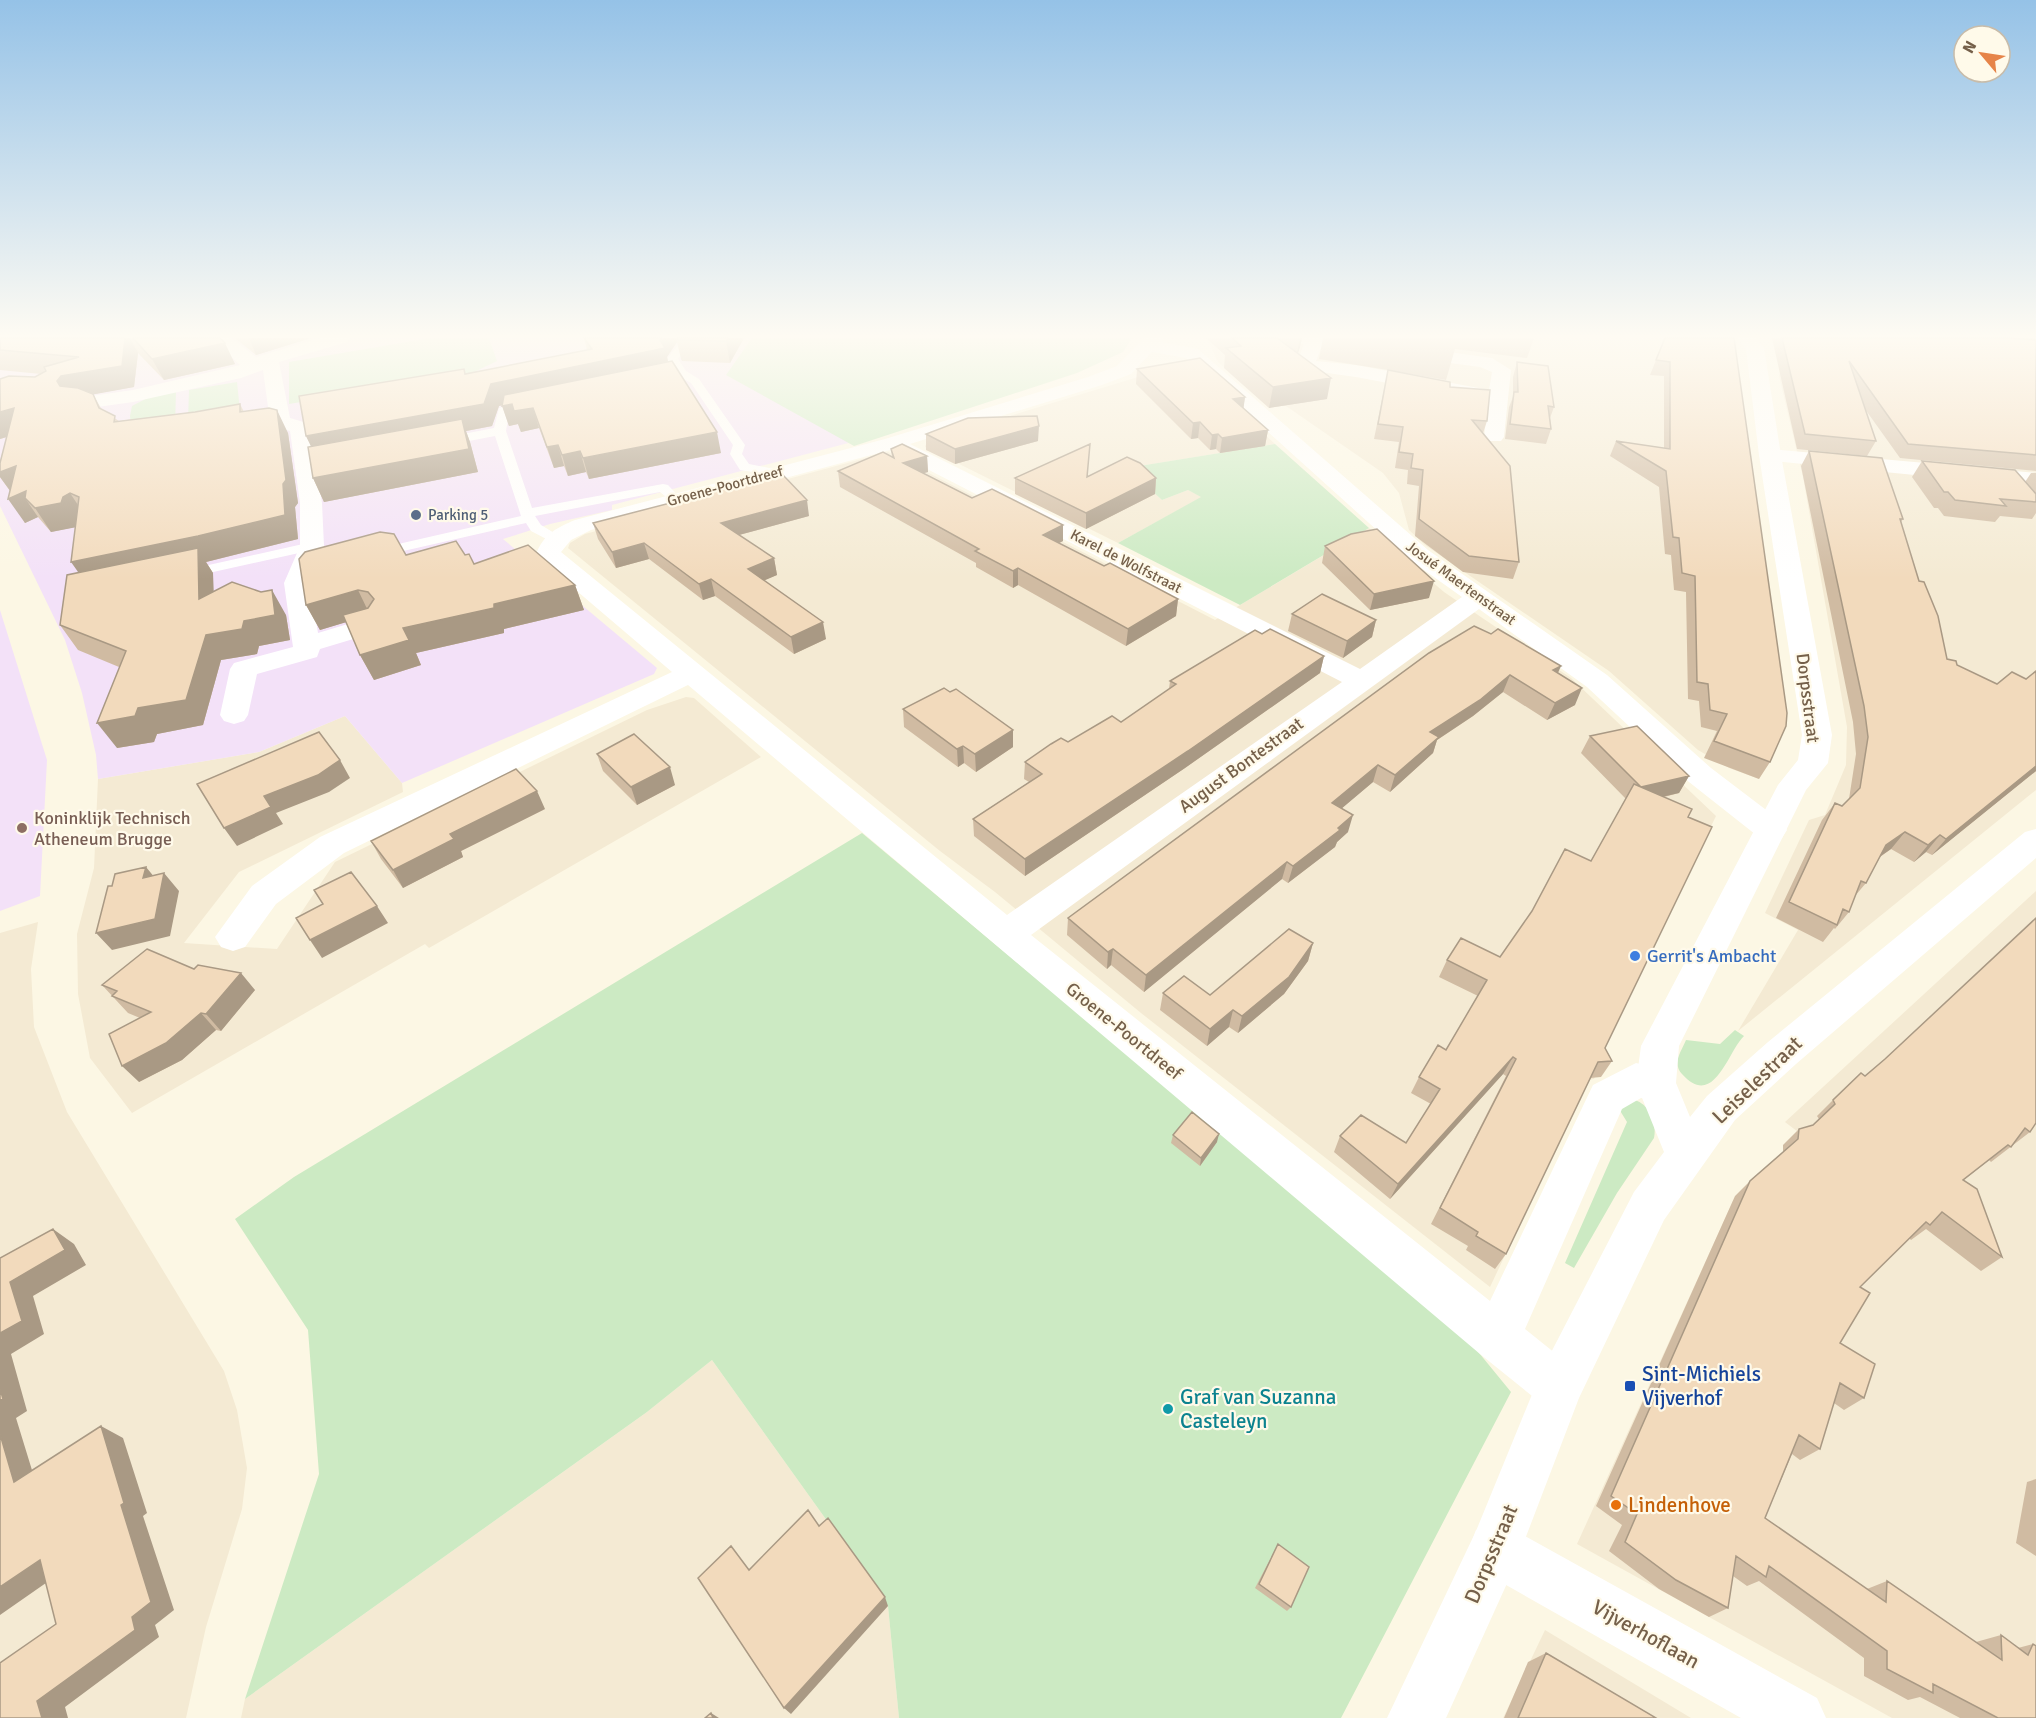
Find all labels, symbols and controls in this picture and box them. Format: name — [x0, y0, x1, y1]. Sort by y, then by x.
north arrow — [1952, 24, 2012, 84]
text: N — [1958, 37, 1981, 57]
street label: Groene-Poortdreef — [665, 462, 786, 510]
place label: Parking 5 — [428, 506, 488, 524]
marker: Parking 5 — [409, 508, 423, 522]
street label: Karel de Wolfstraat — [1067, 525, 1185, 597]
street label: Josué Maertenstraat — [1403, 537, 1519, 629]
street label: Dorpsstraat — [1792, 652, 1824, 744]
street label: August Bontestraat — [1175, 712, 1307, 818]
place label: Koninklijk Technisch Atheneum Brugge — [34, 807, 191, 850]
marker: Koninklijk Technisch Atheneum Brugge — [15, 821, 29, 835]
place label: Gerrit's Ambacht — [1647, 945, 1776, 967]
marker: Gerrit's Ambacht — [1628, 949, 1642, 963]
street label: Groene-Poortdreef — [1062, 977, 1187, 1085]
street label: Leiselestraat — [1706, 1031, 1808, 1129]
place label: Sint-Michiels Vijverhof — [1642, 1361, 1761, 1411]
marker: Sint-Michiels Vijverhof — [1623, 1379, 1637, 1393]
place label: Graf van Suzanna Casteleyn — [1180, 1384, 1336, 1434]
marker: Graf van Suzanna Casteleyn — [1161, 1402, 1175, 1416]
place label: Lindenhove — [1628, 1492, 1731, 1518]
marker: Lindenhove — [1609, 1498, 1623, 1512]
street label: Dorpsstraat — [1458, 1501, 1524, 1607]
street label: Vijverhoflaan — [1588, 1594, 1704, 1674]

